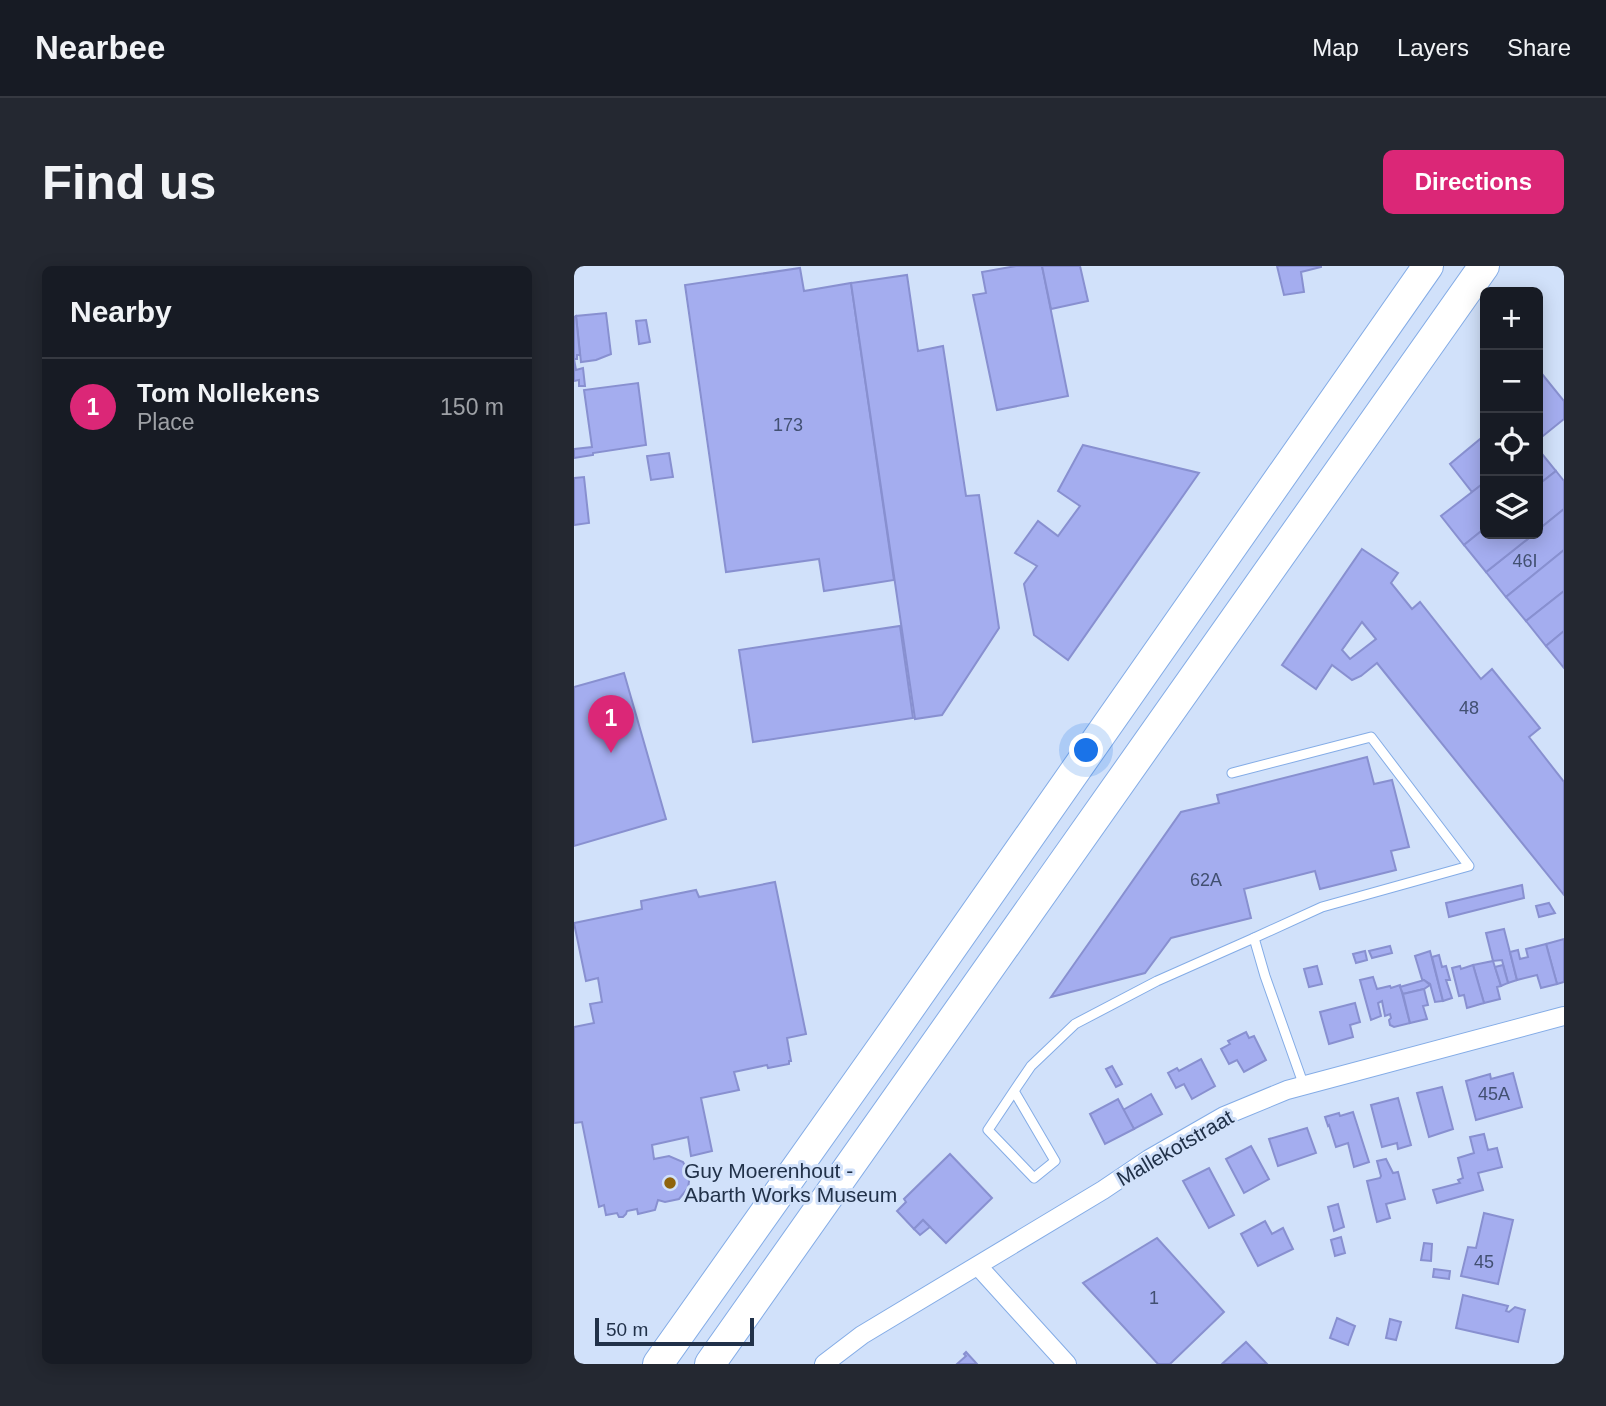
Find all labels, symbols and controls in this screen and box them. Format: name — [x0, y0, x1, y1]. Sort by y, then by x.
text: Nearbee — [35, 29, 165, 66]
text: Map — [1312, 34, 1359, 61]
text: Layers — [1397, 34, 1469, 61]
text: Share — [1507, 34, 1571, 61]
button: Directions — [1383, 150, 1564, 214]
text: Find us — [42, 155, 216, 209]
map controls — [1480, 287, 1543, 539]
button: + — [1480, 287, 1543, 350]
text: Nearby — [70, 295, 172, 328]
button: − — [1480, 350, 1543, 413]
text: Tom Nollekens — [137, 378, 320, 408]
text: 1 — [87, 394, 99, 420]
text: 150 m — [440, 394, 504, 420]
text: Place — [137, 409, 195, 435]
button: locate — [1480, 413, 1543, 476]
house number: 173 — [773, 415, 803, 435]
button: layers — [1480, 476, 1543, 539]
house number: 46I — [1512, 551, 1538, 571]
pin: 1 — [588, 695, 634, 753]
house number: 48 — [1459, 698, 1479, 718]
your location — [1069, 733, 1103, 767]
house number: 62A — [1190, 870, 1222, 890]
house number: 45A — [1478, 1084, 1510, 1104]
street label: Mallekotstraat — [1112, 1105, 1237, 1190]
place label: Guy Moerenhout - Abarth Works Museum — [684, 1159, 897, 1206]
marker: Guy Moerenhout - Abarth Works Museum — [662, 1175, 678, 1191]
house number: 45 — [1474, 1252, 1494, 1272]
house number: 1 — [1149, 1288, 1159, 1308]
scale bar — [595, 1315, 754, 1347]
text: 50 m — [606, 1319, 648, 1340]

